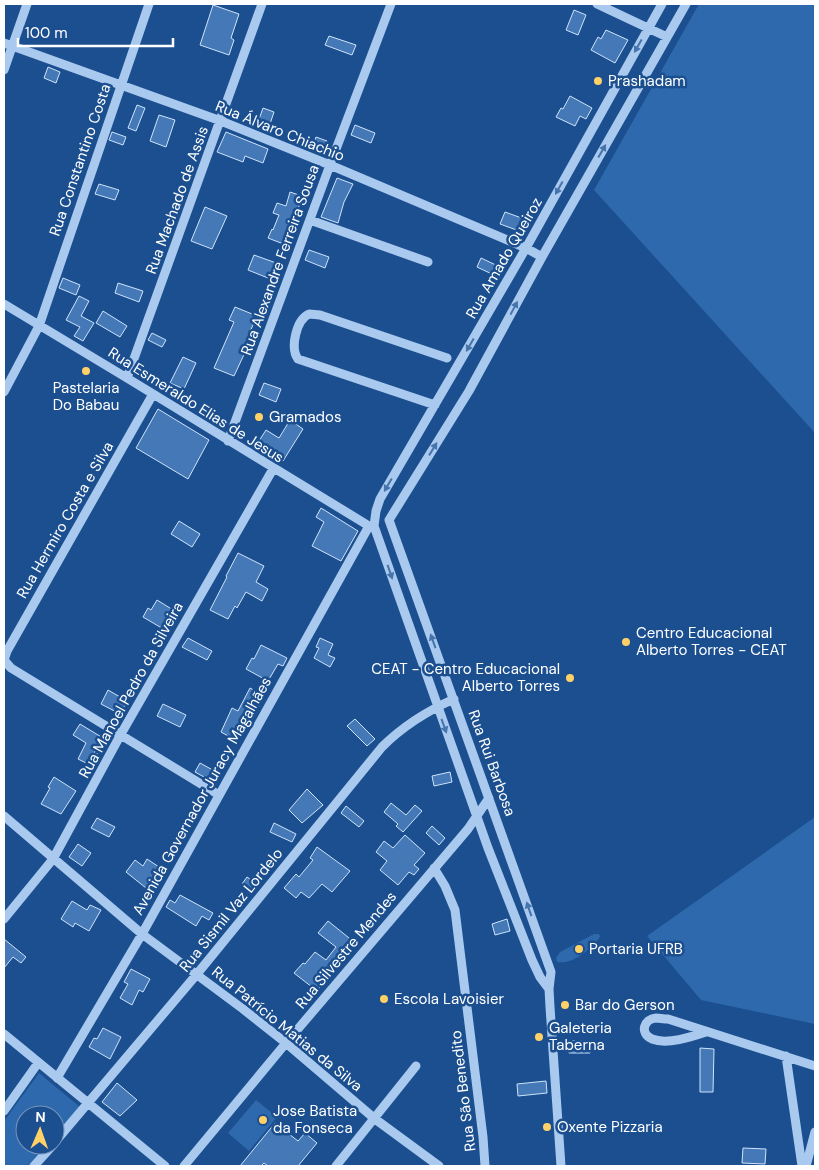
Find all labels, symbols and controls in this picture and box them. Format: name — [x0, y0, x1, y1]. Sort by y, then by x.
scale bar — [18, 15, 172, 47]
text: 100 m — [25, 23, 68, 43]
one-way arrow — [633, 40, 642, 53]
place label: Prashadam — [608, 71, 686, 91]
marker: Prashadam — [592, 75, 604, 87]
street label: Rua Constantino Costa — [45, 81, 115, 239]
street label: Rua Álvaro Chiachio — [212, 96, 348, 166]
street label: Rua Machado de Assis — [141, 123, 213, 277]
one-way arrow — [598, 144, 606, 158]
street label: Rua Alexandre Ferreira Sousa — [236, 162, 324, 358]
one-way arrow — [555, 181, 563, 196]
street label: Rua Amado Queiroz — [461, 194, 547, 322]
one-way arrow — [510, 301, 518, 315]
one-way arrow — [465, 338, 474, 351]
street label: Rua Esmeraldo Elias de Jesus — [104, 343, 288, 467]
marker: Pastelaria Do Babau — [80, 365, 92, 377]
place label: Pastelaria Do Babau — [53, 378, 119, 415]
place label: Gramados — [269, 407, 341, 427]
marker: Gramados — [253, 411, 265, 423]
street label: Rua Hermiro Costa e Silva — [12, 438, 118, 602]
one-way arrow — [429, 442, 438, 456]
one-way arrow — [383, 479, 392, 492]
one-way arrow — [387, 565, 394, 580]
street label: Rua Manoel Pedro da Silveira — [74, 598, 188, 782]
place label: Centro Educacional Alberto Torres - CEAT — [636, 623, 787, 660]
one-way arrow — [429, 633, 436, 648]
marker: Centro Educacional Alberto Torres - CEAT — [620, 636, 632, 648]
place label: CEAT - Centro Educacional Alberto Torres — [371, 659, 560, 696]
marker: CEAT - Centro Educacional Alberto Torres — [564, 672, 576, 684]
street label: Avenida Governador Juracy Magalhães — [128, 673, 276, 919]
street label: Rua Rui Barbosa — [464, 707, 520, 819]
one-way arrow — [441, 718, 448, 733]
street label: Rua Sismil Vaz Lordelo — [175, 844, 287, 976]
street label: Rua Silvestre Mendes — [291, 887, 401, 1013]
one-way arrow — [525, 901, 533, 916]
place label: Portaria UFRB — [589, 939, 683, 959]
marker: Portaria UFRB — [573, 943, 585, 955]
street label: Rua Patrício Matias da Silva — [207, 962, 367, 1096]
place label: Escola Lavoisier — [394, 989, 504, 1009]
marker: Escola Lavoisier — [378, 993, 390, 1005]
place label: Bar do Gerson — [575, 995, 675, 1015]
marker: Bar do Gerson — [559, 999, 571, 1011]
place label: Galeteria Taberna — [549, 1018, 612, 1055]
street label: Rua São Benedito — [446, 1029, 480, 1153]
marker: Galeteria Taberna — [533, 1031, 545, 1043]
place label: Jose Batista da Fonseca — [273, 1101, 357, 1138]
north arrow — [15, 1105, 65, 1155]
text: N — [35, 1108, 46, 1126]
marker: Jose Batista da Fonseca — [257, 1114, 269, 1126]
place label: Oxente Pizzaria — [557, 1117, 663, 1137]
marker: Oxente Pizzaria — [541, 1121, 553, 1133]

